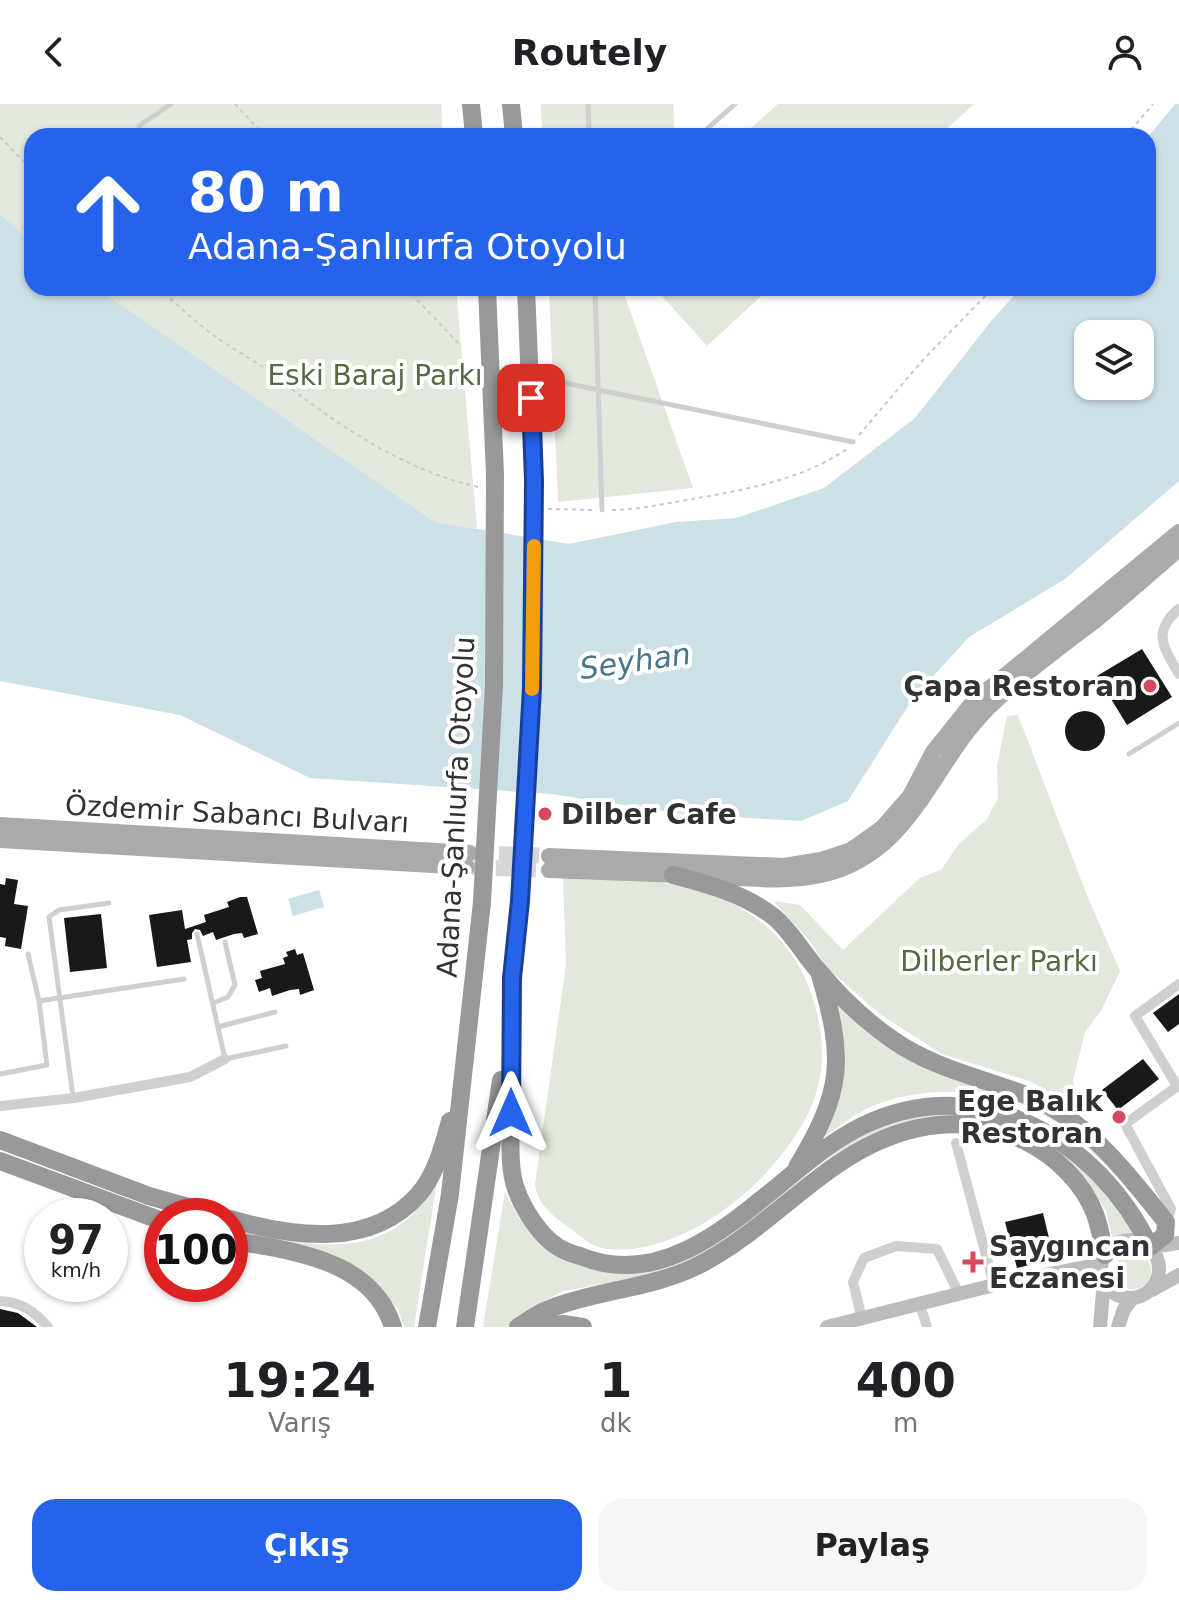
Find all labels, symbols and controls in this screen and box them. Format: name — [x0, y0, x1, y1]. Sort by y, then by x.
icon: back — [32, 30, 76, 74]
icon: person — [1103, 30, 1147, 74]
text: Routely — [512, 32, 667, 73]
text: 80 m — [188, 159, 344, 224]
icon: ahead — [56, 160, 160, 264]
text: Adana-Şanlıurfa Otoyolu — [188, 226, 627, 267]
map controls — [1074, 320, 1154, 400]
button: layers — [1074, 320, 1154, 400]
park label: Eski Baraj Parkı — [267, 359, 483, 392]
pin — [497, 364, 565, 432]
icon: arrive — [509, 376, 553, 420]
street label: Adana-Şanlıurfa Otoyolu — [431, 636, 481, 978]
water label: Seyhan — [577, 636, 693, 686]
place label: Çapa Restoran — [903, 670, 1134, 703]
marker: Çapa Restoran — [1141, 677, 1159, 695]
street label: Özdemir Sabancı Bulvarı — [64, 788, 410, 839]
place label: Dilber Cafe — [561, 798, 737, 831]
marker: Dilber Cafe — [536, 805, 554, 823]
park label: Dilberler Parkı — [900, 945, 1098, 978]
position arrow — [469, 1071, 553, 1155]
place label: Ege Balık Restoran — [957, 1085, 1104, 1150]
marker: Ege Balık Restoran — [1110, 1108, 1128, 1126]
speed limit sign: 100 — [144, 1198, 248, 1302]
text: 97 — [48, 1217, 104, 1263]
place label: Saygıncan Eczanesi — [989, 1230, 1150, 1295]
marker: Saygıncan Eczanesi — [964, 1253, 982, 1271]
text: km/h — [51, 1258, 101, 1282]
text: 19:24 — [223, 1352, 376, 1408]
text: 1 — [599, 1352, 632, 1408]
text: 400 — [856, 1352, 956, 1408]
text: Varış — [268, 1408, 331, 1438]
text: dk — [600, 1408, 632, 1438]
text: m — [893, 1408, 918, 1438]
button: Çıkış — [32, 1499, 582, 1591]
button: Paylaş — [598, 1499, 1147, 1591]

